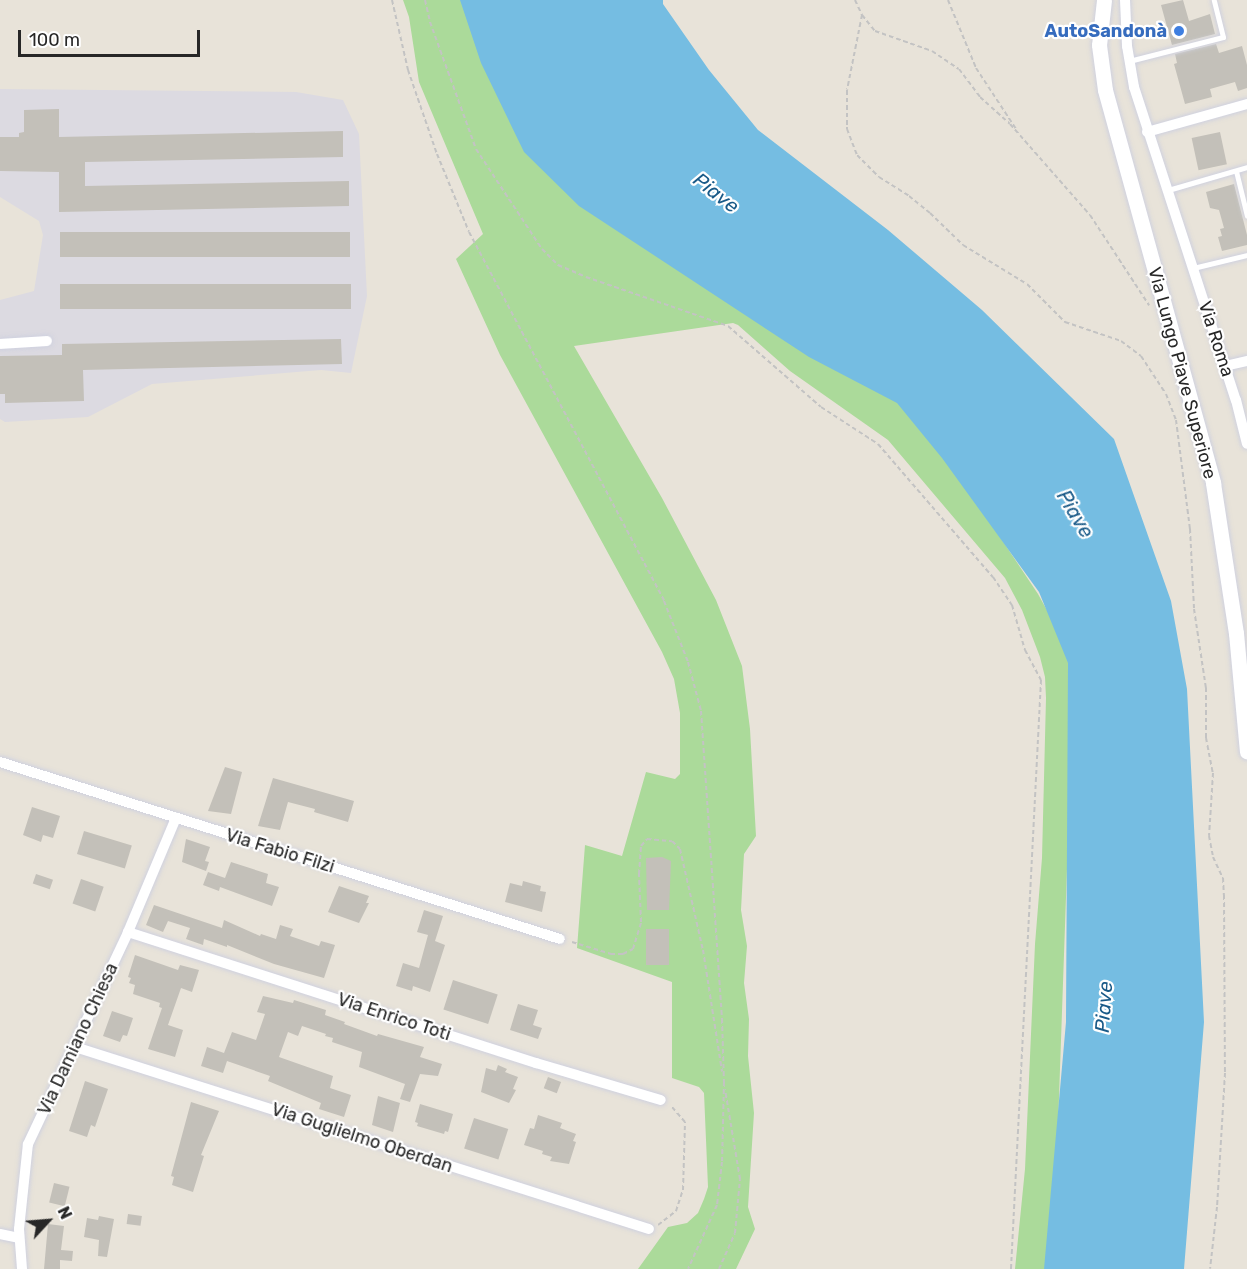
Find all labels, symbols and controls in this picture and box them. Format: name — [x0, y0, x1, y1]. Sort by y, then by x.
scale bar — [21, 18, 202, 56]
place label: AutoSandonà — [1045, 20, 1167, 42]
marker: AutoSandonà — [1172, 24, 1186, 38]
text: 100 m — [29, 29, 80, 51]
water label: Piave — [688, 168, 744, 218]
street label: Via Lungo Piave Superiore — [1143, 265, 1221, 481]
street label: Via Roma — [1194, 298, 1238, 380]
water label: Piave — [1052, 486, 1098, 542]
street label: Via Fabio Filzi — [223, 824, 337, 878]
street label: Via Damiano Chiesa — [33, 960, 123, 1118]
water label: Piave — [1090, 981, 1118, 1033]
street label: Via Enrico Toti — [334, 988, 454, 1046]
street label: Via Guglielmo Oberdan — [269, 1098, 455, 1178]
north arrow — [18, 1191, 78, 1251]
text: N — [54, 1204, 76, 1222]

